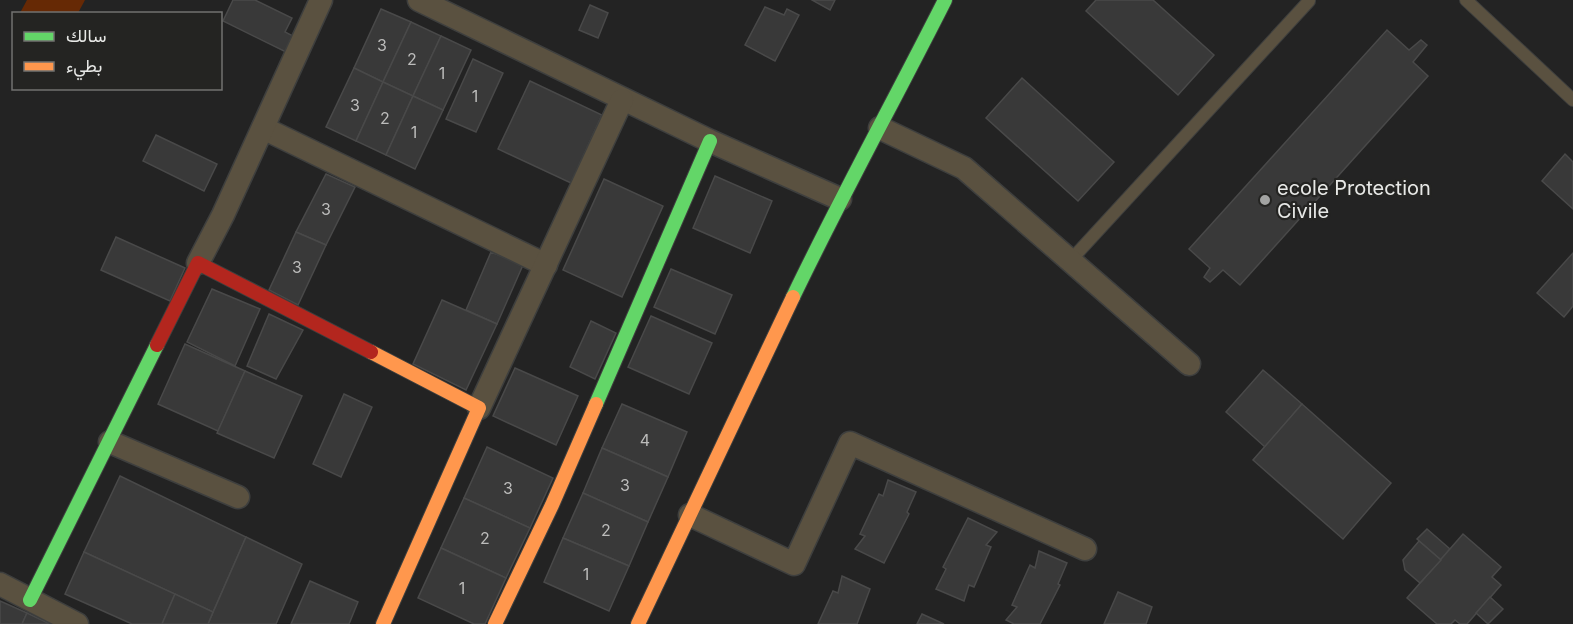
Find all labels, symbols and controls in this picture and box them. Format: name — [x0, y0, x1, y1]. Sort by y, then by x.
legend — [12, 12, 222, 90]
text: سالك — [66, 25, 106, 46]
house number: 3 — [377, 35, 387, 55]
house number: 2 — [407, 49, 417, 69]
text: بطيء — [66, 55, 102, 81]
house number: 1 — [439, 63, 445, 83]
house number: 1 — [472, 86, 478, 106]
house number: 3 — [350, 95, 360, 115]
house number: 2 — [380, 108, 390, 128]
house number: 1 — [411, 122, 417, 142]
place label: ecole Protection Civile — [1277, 176, 1431, 223]
marker: ecole Protection Civile — [1258, 193, 1272, 207]
house number: 3 — [321, 199, 331, 219]
house number: 3 — [292, 257, 302, 277]
house number: 4 — [640, 430, 650, 450]
house number: 3 — [620, 475, 630, 495]
house number: 3 — [503, 478, 513, 498]
house number: 2 — [601, 520, 611, 540]
house number: 2 — [480, 528, 490, 548]
house number: 1 — [583, 564, 589, 584]
house number: 1 — [459, 578, 465, 598]

